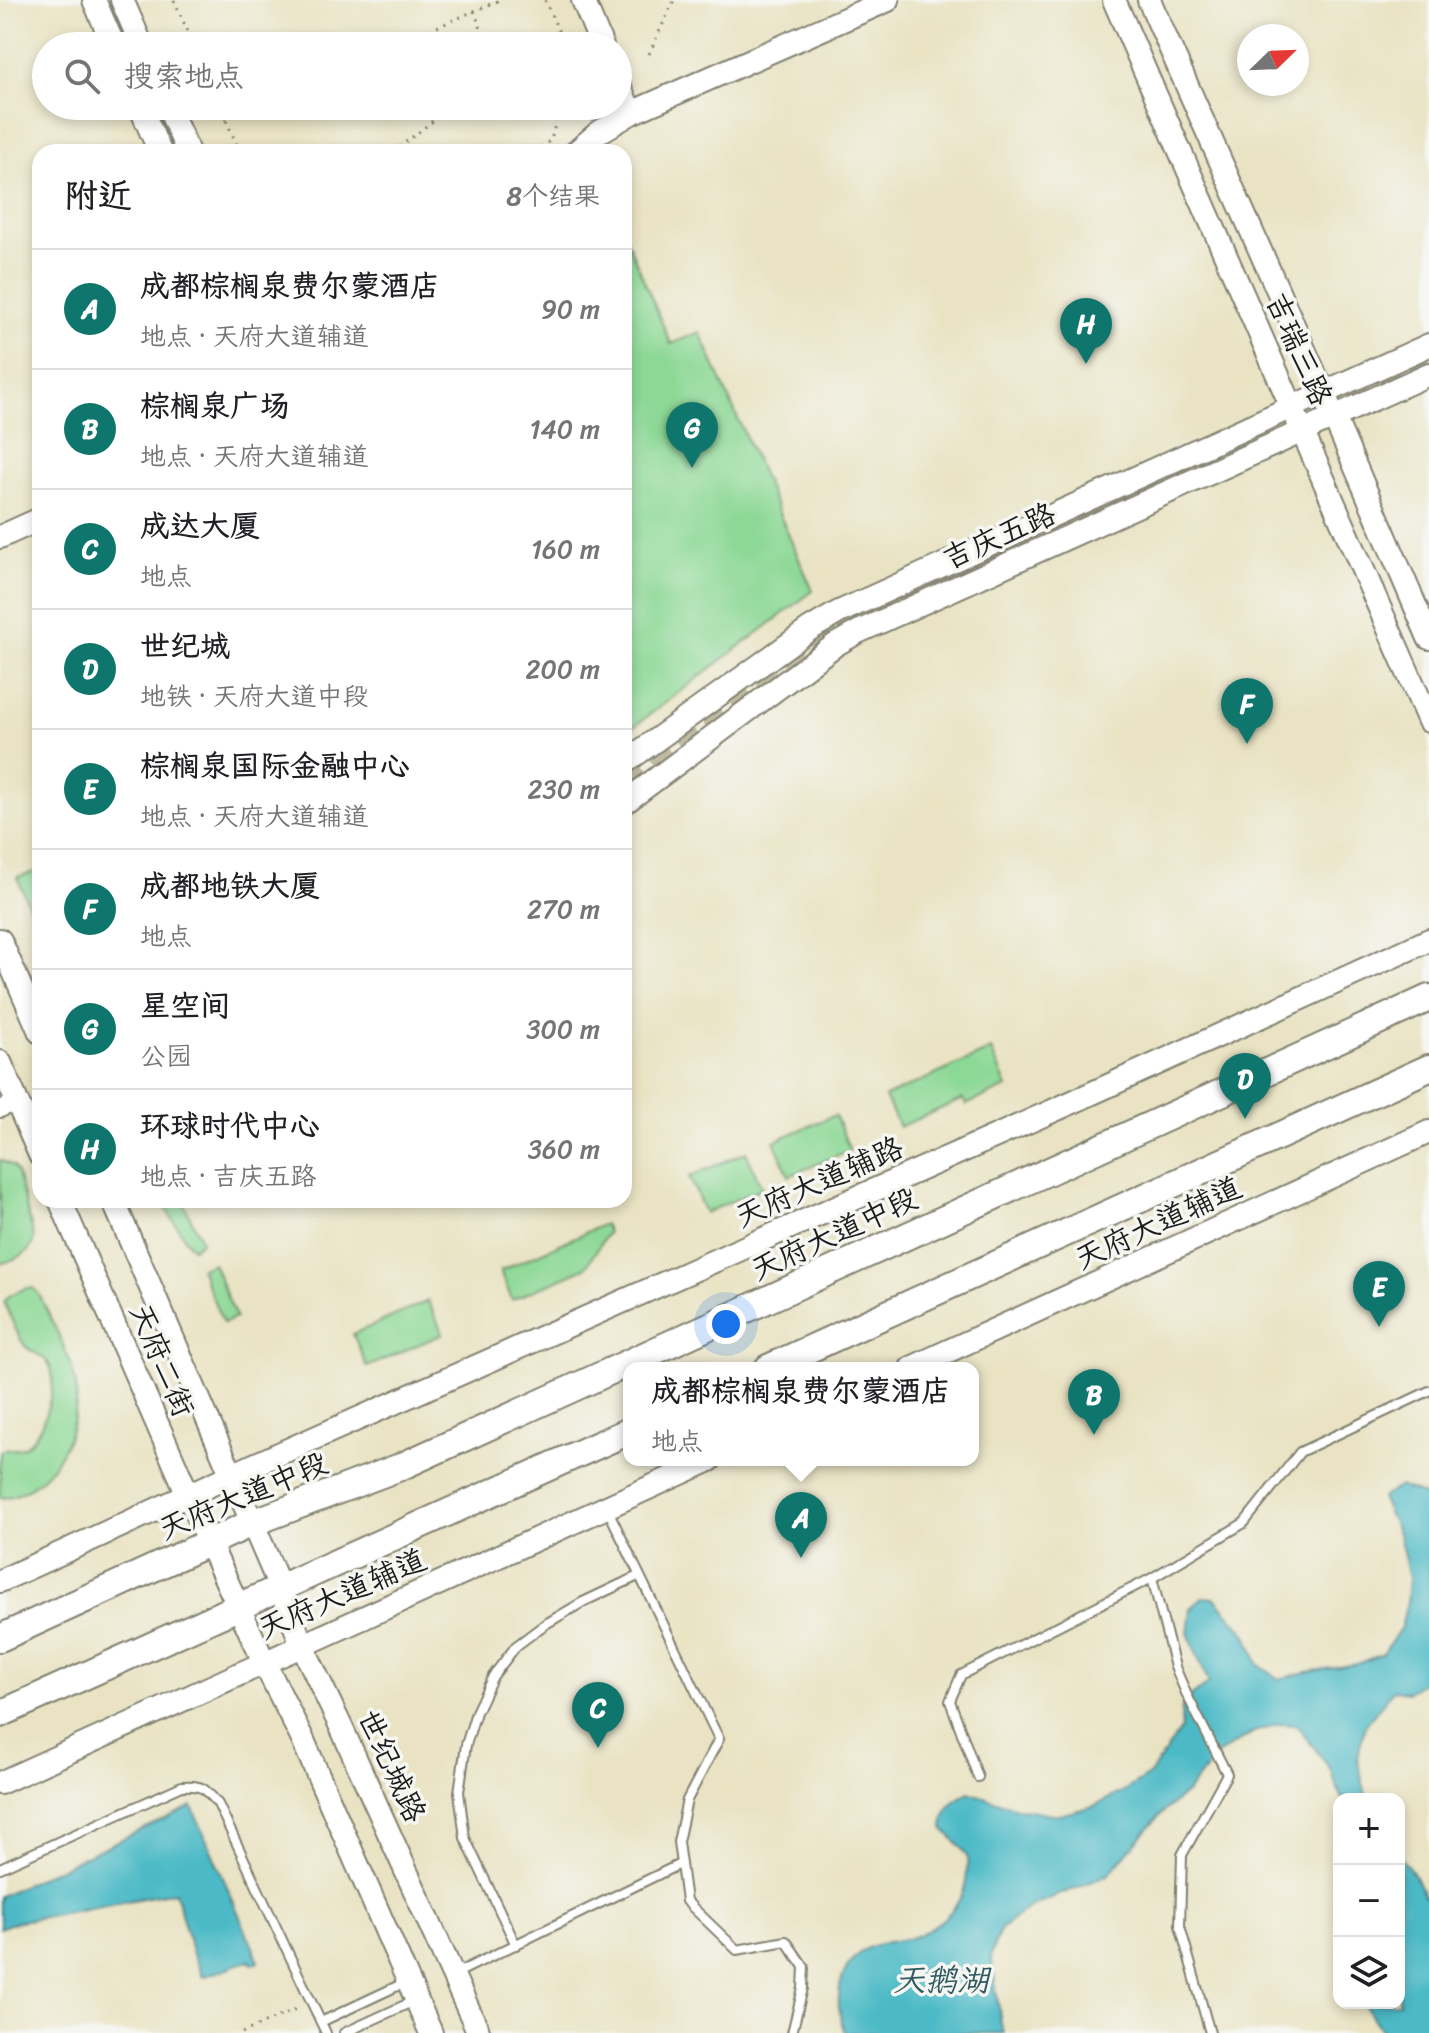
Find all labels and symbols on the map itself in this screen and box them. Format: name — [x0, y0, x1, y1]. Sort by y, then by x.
north arrow — [1237, 24, 1309, 96]
street label: 吉瑞三路 — [1250, 283, 1348, 415]
pin: H — [1060, 298, 1112, 364]
pin: G — [666, 402, 718, 468]
street label: 吉庆五路 — [933, 487, 1065, 585]
pin: F — [1221, 678, 1273, 744]
pin: D — [1219, 1053, 1271, 1119]
street label: 天府大道辅路 — [726, 1121, 912, 1243]
street label: 天府大道辅道 — [1065, 1160, 1251, 1286]
street label: 天府大道中段 — [741, 1171, 927, 1297]
pin: E — [1353, 1261, 1405, 1327]
street label: 天府二街 — [114, 1294, 210, 1426]
your location — [706, 1304, 746, 1344]
pin: B — [1068, 1369, 1120, 1435]
street label: 天府大道中段 — [150, 1436, 336, 1556]
pin: A — [775, 1492, 827, 1558]
street label: 天府大道辅道 — [249, 1533, 435, 1655]
pin: C — [572, 1682, 624, 1748]
street label: 世纪城路 — [342, 1700, 442, 1832]
water label: 天鹅湖 — [893, 1952, 992, 2009]

